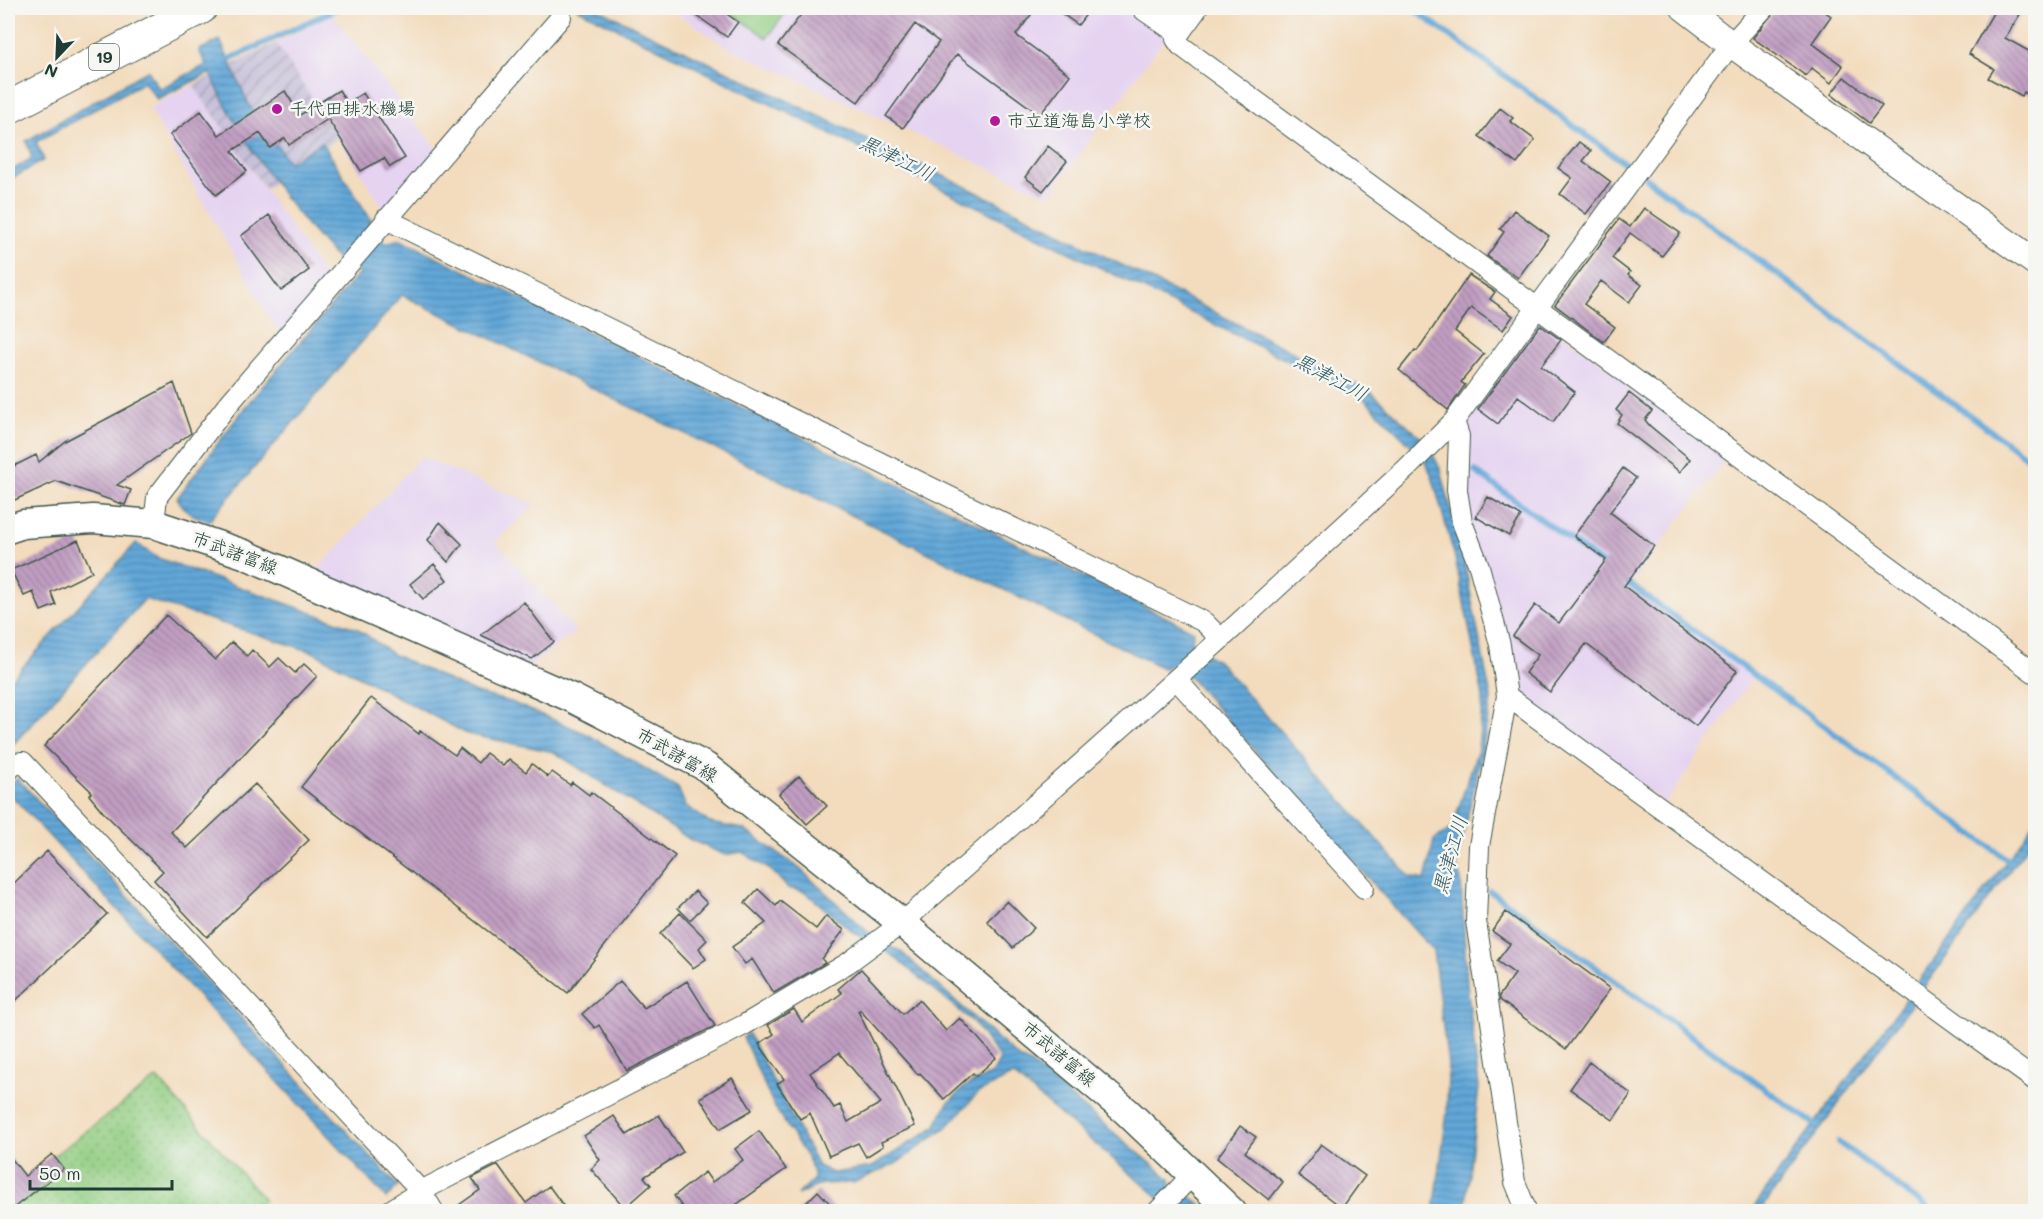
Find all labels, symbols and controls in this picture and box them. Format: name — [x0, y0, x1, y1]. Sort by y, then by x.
north arrow — [27, 27, 87, 87]
road number: 19 — [89, 44, 119, 70]
text: N — [41, 59, 61, 83]
place label: 千代田排水機場 — [289, 96, 415, 120]
marker: 千代田排水機場 — [270, 102, 284, 116]
place label: 市立道海島小学校 — [1007, 108, 1151, 132]
marker: 市立道海島小学校 — [988, 114, 1002, 128]
water label: 黒津江川 — [856, 128, 939, 186]
water label: 黒津江川 — [1290, 346, 1373, 406]
street label: 市武諸富線 — [189, 525, 282, 579]
street label: 市武諸富線 — [633, 721, 722, 787]
water label: 黒津江川 — [1426, 813, 1473, 897]
street label: 市武諸富線 — [1017, 1015, 1102, 1091]
scale bar — [30, 1153, 172, 1191]
text: 50 m — [39, 1161, 81, 1185]

